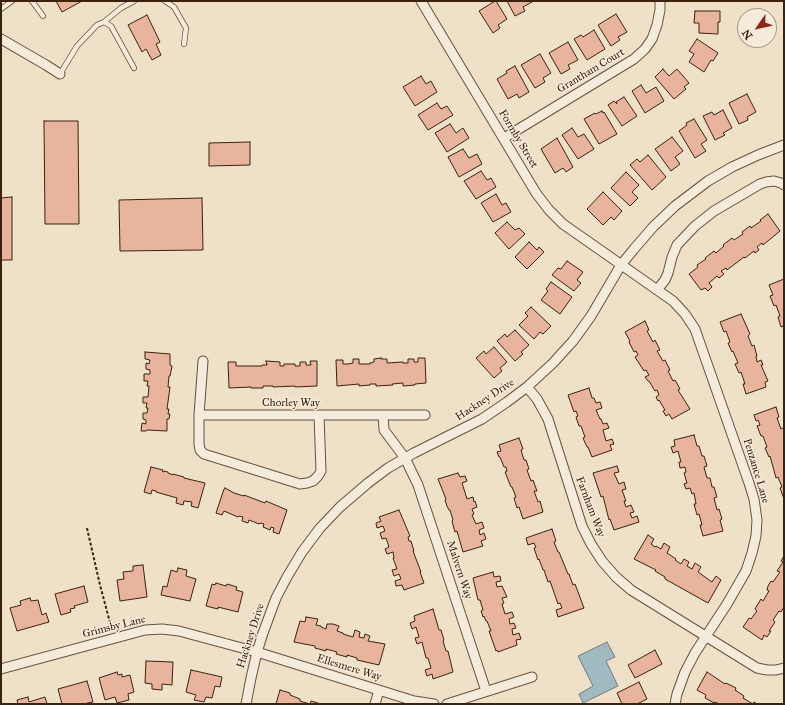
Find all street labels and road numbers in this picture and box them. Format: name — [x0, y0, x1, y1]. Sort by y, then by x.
street label: Grantham Court — [555, 46, 627, 96]
street label: Formby Street — [495, 107, 541, 171]
street label: Hackney Drive — [453, 376, 517, 424]
street label: Chorley Way — [262, 396, 320, 410]
street label: Penzance Lane — [740, 437, 772, 505]
street label: Farnham Way — [572, 475, 608, 539]
street label: Malvern Way — [443, 539, 475, 601]
street label: Hackney Drive — [234, 602, 268, 670]
street label: Grimsby Lane — [81, 613, 147, 641]
street label: Ellesmere Way — [315, 652, 383, 684]

